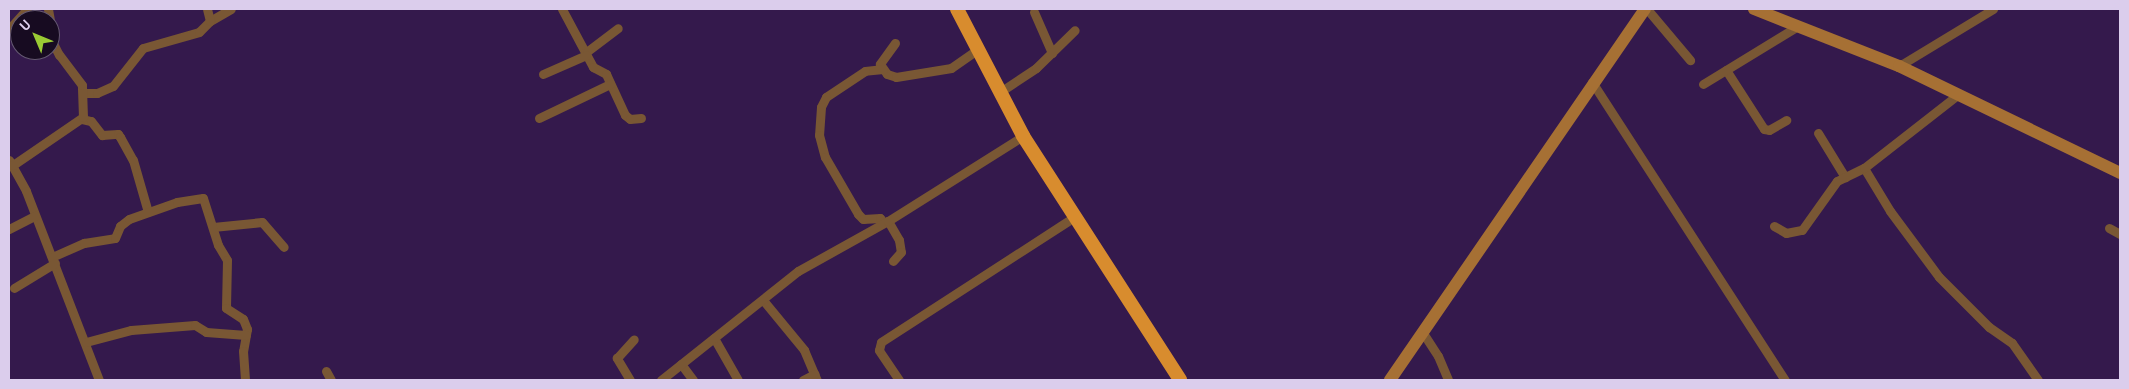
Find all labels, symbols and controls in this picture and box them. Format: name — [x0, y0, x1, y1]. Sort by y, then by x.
north arrow — [10, 10, 60, 60]
text: U — [16, 16, 35, 35]

